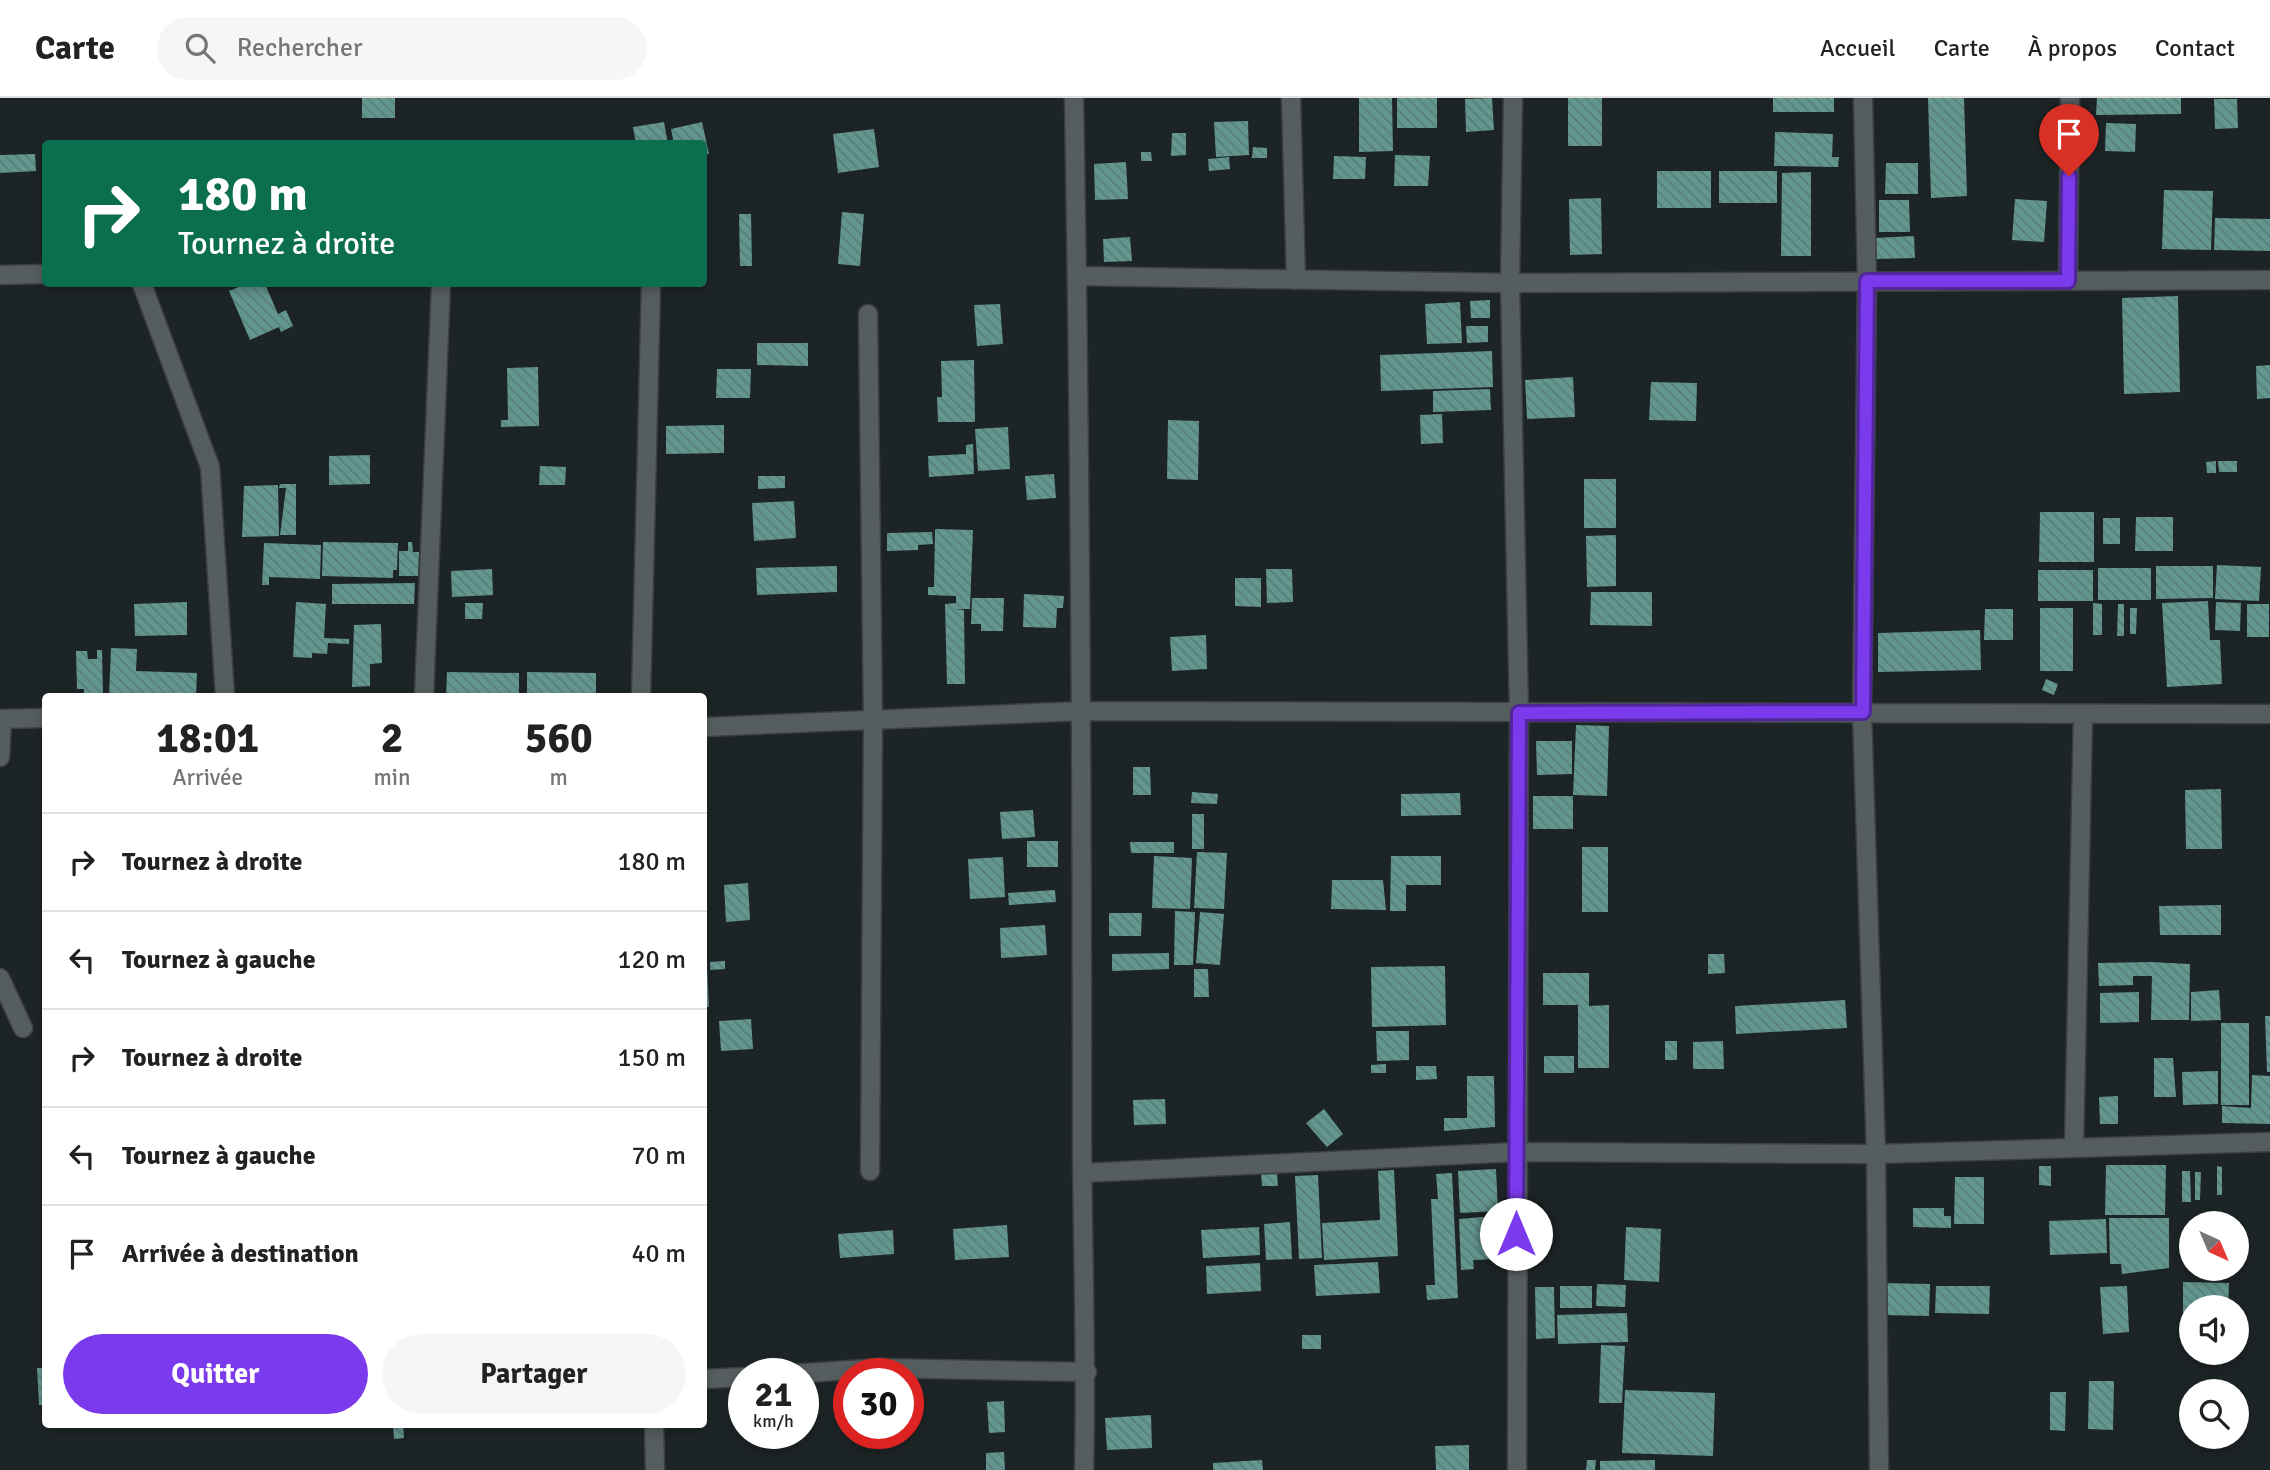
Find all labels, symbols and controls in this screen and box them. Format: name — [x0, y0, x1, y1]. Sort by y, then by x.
search box — [157, 17, 647, 80]
text: Carte — [35, 28, 115, 69]
icon: search — [181, 29, 219, 67]
text: Rechercher — [237, 32, 363, 64]
text: Accueil — [1820, 33, 1896, 63]
text: Carte — [1934, 33, 1990, 63]
text: À propos — [2028, 33, 2117, 63]
text: Contact — [2155, 33, 2235, 63]
pin — [2039, 104, 2099, 176]
icon: arrive — [2050, 115, 2088, 153]
text: 180 m — [178, 164, 308, 224]
icon: right — [63, 168, 154, 259]
text: Tournez à droite — [178, 224, 395, 263]
text: 18:01 — [156, 713, 259, 764]
text: 2 — [381, 713, 403, 764]
text: 560 — [525, 713, 593, 764]
text: Arrivée — [172, 763, 243, 792]
text: min — [373, 763, 411, 792]
text: m — [550, 763, 568, 792]
icon: right — [63, 843, 101, 881]
text: Tournez à droite — [122, 846, 302, 878]
text: 180 m — [617, 846, 686, 878]
icon: left — [63, 941, 101, 979]
text: Tournez à gauche — [122, 944, 316, 976]
text: 120 m — [617, 944, 686, 976]
icon: right — [63, 1039, 101, 1077]
text: Tournez à droite — [122, 1042, 302, 1074]
text: 150 m — [617, 1042, 686, 1074]
icon: left — [63, 1137, 101, 1175]
text: Tournez à gauche — [122, 1140, 316, 1172]
text: 70 m — [631, 1140, 686, 1172]
position arrow — [1479, 1197, 1553, 1271]
north arrow — [2179, 1211, 2249, 1281]
map controls — [2179, 1211, 2249, 1449]
icon: arrive — [63, 1235, 101, 1273]
text: Arrivée à destination — [122, 1238, 359, 1270]
text: 40 m — [631, 1238, 686, 1270]
button: sound — [2179, 1295, 2249, 1365]
button: Quitter — [63, 1334, 368, 1414]
button: Partager — [382, 1334, 686, 1414]
speed limit sign: 30 — [833, 1358, 924, 1449]
text: 21 — [755, 1373, 792, 1416]
button: search — [2179, 1379, 2249, 1449]
text: km/h — [753, 1410, 794, 1432]

